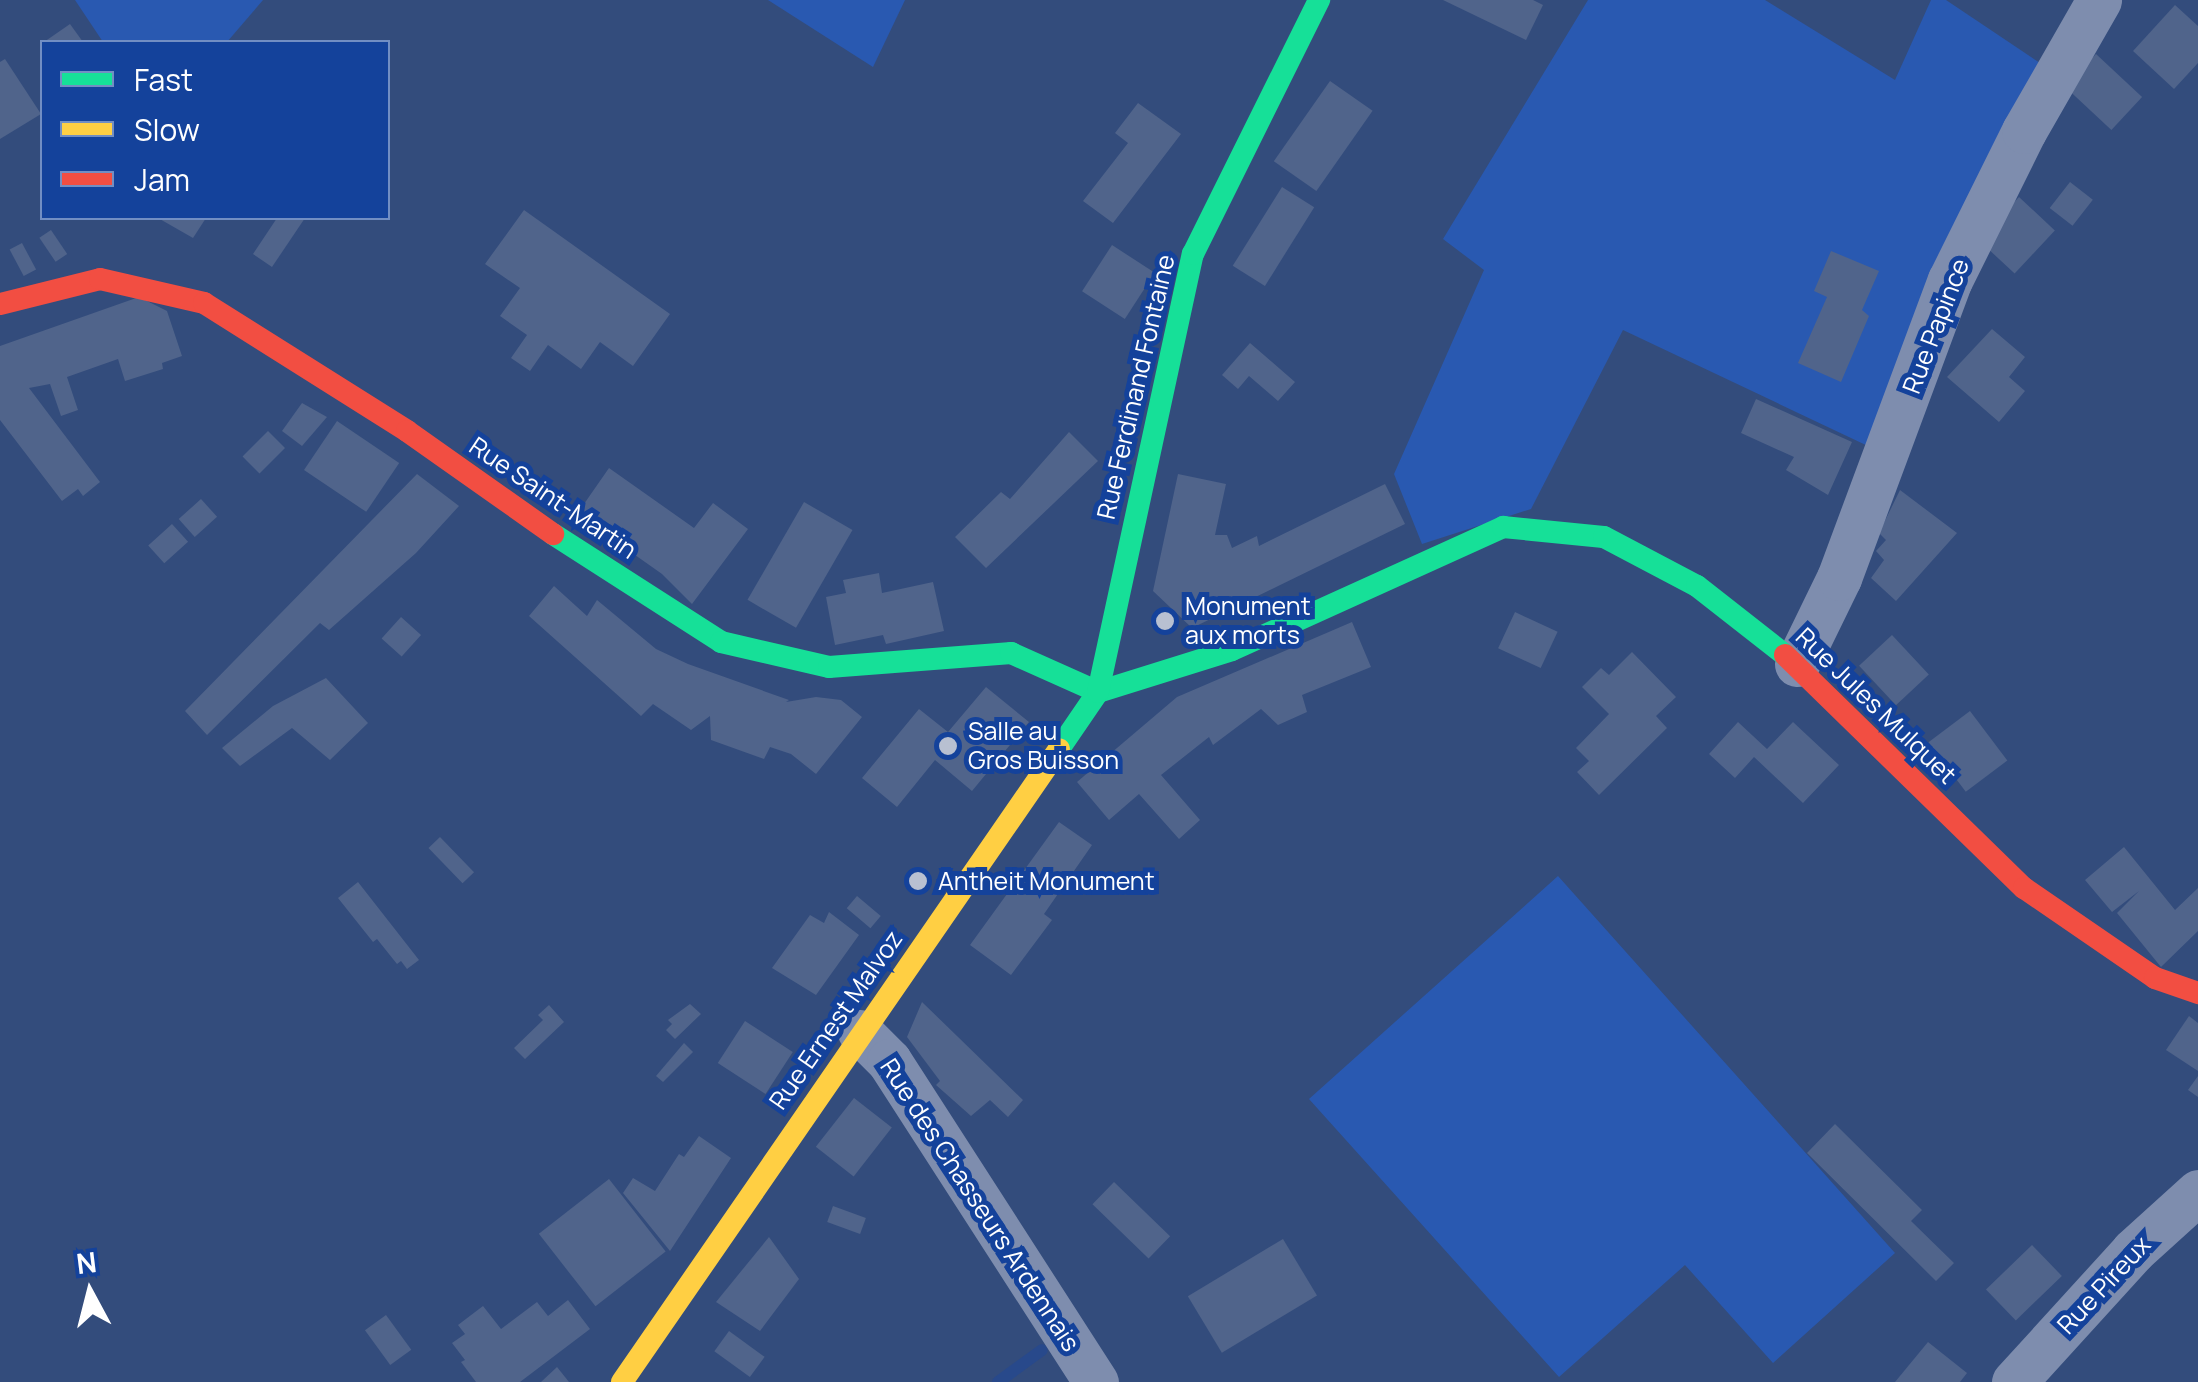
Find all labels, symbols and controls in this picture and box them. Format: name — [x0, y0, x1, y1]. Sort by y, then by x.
legend — [40, 40, 390, 220]
text: Fast — [134, 59, 193, 100]
text: Slow — [134, 109, 200, 150]
text: Jam — [134, 159, 190, 200]
street label: Rue Ferdinand Fontaine — [1091, 252, 1181, 522]
street label: Rue Papince — [1897, 254, 1975, 398]
street label: Rue Saint-Martin — [464, 431, 642, 565]
place label: Monument aux morts — [1185, 592, 1311, 651]
marker: Monument aux morts — [1154, 610, 1176, 632]
street label: Rue Jules Mulquet — [1790, 622, 1962, 790]
place label: Salle au Gros Buisson — [968, 717, 1119, 776]
marker: Salle au Gros Buisson — [937, 735, 959, 757]
place label: Antheit Monument — [938, 866, 1155, 896]
marker: Antheit Monument — [907, 870, 929, 892]
street label: Rue Ernest Malvoz — [763, 925, 909, 1115]
street label: Rue des Chasseurs Ardennais — [874, 1053, 1086, 1357]
street label: Rue Pireux — [2051, 1230, 2157, 1340]
north arrow — [40, 1242, 140, 1342]
text: N — [74, 1242, 99, 1282]

